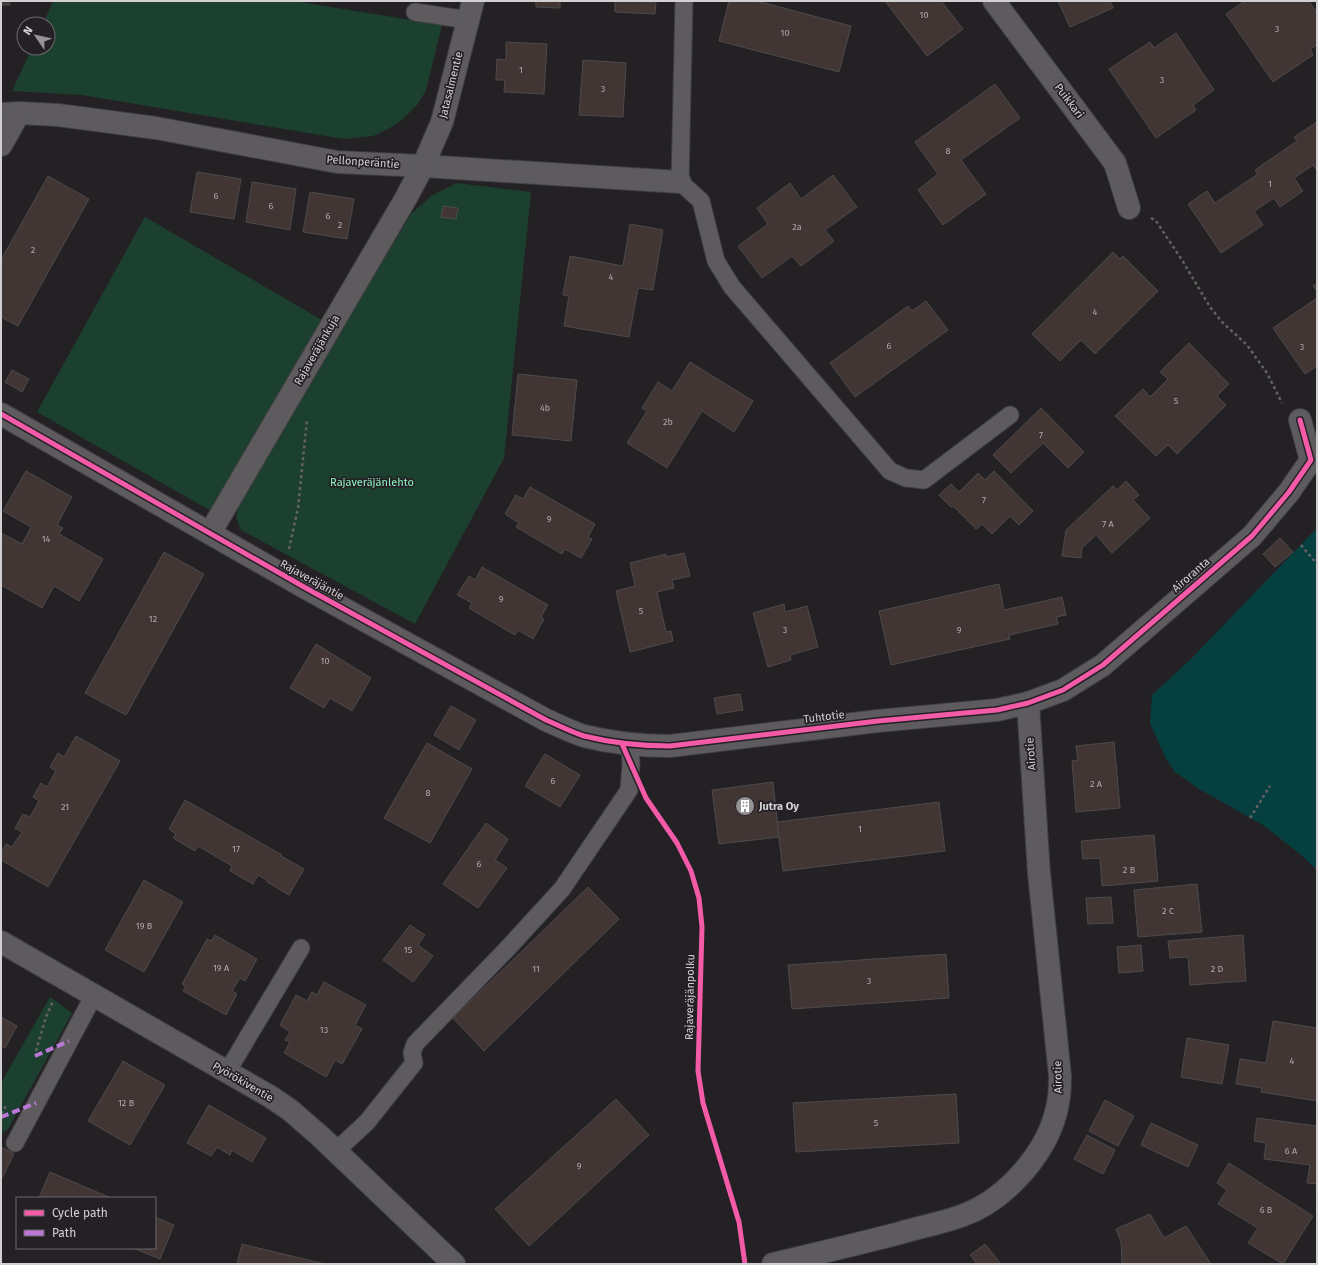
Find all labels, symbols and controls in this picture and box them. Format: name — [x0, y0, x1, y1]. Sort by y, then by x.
house number: 10 — [920, 10, 928, 20]
north arrow — [16, 16, 56, 56]
text: N — [21, 24, 36, 37]
house number: 3 — [1275, 24, 1279, 34]
house number: 10 — [781, 28, 789, 38]
street label: Jatasalmentie — [436, 50, 466, 120]
house number: 1 — [519, 65, 523, 75]
house number: 3 — [1160, 75, 1164, 85]
street label: Puikkari — [1052, 81, 1086, 121]
house number: 3 — [601, 84, 605, 94]
house number: 8 — [946, 146, 951, 156]
street label: Pellonperäntie — [326, 153, 400, 171]
house number: 1 — [1268, 179, 1272, 189]
house number: 6 — [214, 191, 219, 201]
house number: 6 — [269, 201, 274, 211]
house number: 6 — [326, 211, 331, 221]
house number: 2 — [338, 220, 342, 230]
house number: 2a — [792, 222, 802, 232]
house number: 2 — [31, 245, 35, 255]
house number: 4 — [609, 272, 614, 282]
house number: 4 — [1093, 307, 1098, 317]
street label: Rajaveräjänkuja — [292, 313, 342, 387]
house number: 6 — [887, 341, 892, 351]
house number: 3 — [1300, 342, 1304, 352]
house number: 5 — [1174, 396, 1179, 406]
house number: 4b — [540, 403, 550, 413]
house number: 2b — [663, 417, 673, 427]
house number: 7 — [1039, 430, 1043, 440]
park label: Rajaveräjänlehto — [330, 476, 414, 489]
house number: 7 — [982, 495, 986, 505]
house number: 9 — [547, 514, 552, 524]
house number: 7 A — [1102, 519, 1115, 529]
house number: 14 — [42, 534, 51, 544]
street label: Airoranta — [1169, 555, 1213, 595]
street label: Rajaveräjäntie — [278, 557, 346, 603]
house number: 9 — [499, 594, 504, 604]
house number: 5 — [639, 606, 644, 616]
house number: 12 — [149, 614, 157, 624]
house number: 3 — [783, 625, 787, 635]
house number: 9 — [957, 625, 962, 635]
house number: 10 — [321, 656, 329, 666]
street label: Tuhtotie — [803, 708, 845, 726]
street label: Airotie — [1023, 737, 1039, 771]
house number: 6 — [551, 776, 556, 786]
house number: 2 A — [1090, 779, 1103, 789]
house number: 8 — [426, 788, 431, 798]
building icon: Jutra Oy — [734, 795, 756, 817]
place label: Jutra Oy — [758, 800, 799, 813]
house number: 21 — [61, 802, 69, 812]
house number: 1 — [858, 824, 862, 834]
house number: 17 — [232, 844, 240, 854]
house number: 6 — [477, 859, 482, 869]
house number: 2 B — [1123, 865, 1136, 875]
house number: 2 C — [1162, 906, 1174, 916]
house number: 19 B — [136, 921, 153, 931]
house number: 15 — [404, 945, 413, 955]
street label: Rajaveräjänpolku — [683, 954, 697, 1040]
house number: 19 A — [213, 963, 230, 973]
house number: 11 — [532, 964, 540, 974]
house number: 2 D — [1211, 964, 1224, 974]
house number: 3 — [867, 976, 871, 986]
house number: 13 — [320, 1025, 328, 1035]
house number: 4 — [1290, 1056, 1295, 1066]
street label: Pyörökiventie — [210, 1059, 276, 1105]
street label: Airotie — [1051, 1060, 1065, 1094]
house number: 12 B — [118, 1098, 135, 1108]
house number: 5 — [874, 1118, 879, 1128]
house number: 6 A — [1285, 1146, 1298, 1156]
house number: 9 — [577, 1161, 582, 1171]
legend — [16, 1197, 156, 1249]
house number: 6 B — [1260, 1205, 1273, 1215]
text: Cycle path — [52, 1206, 108, 1220]
text: Path — [52, 1226, 76, 1240]

